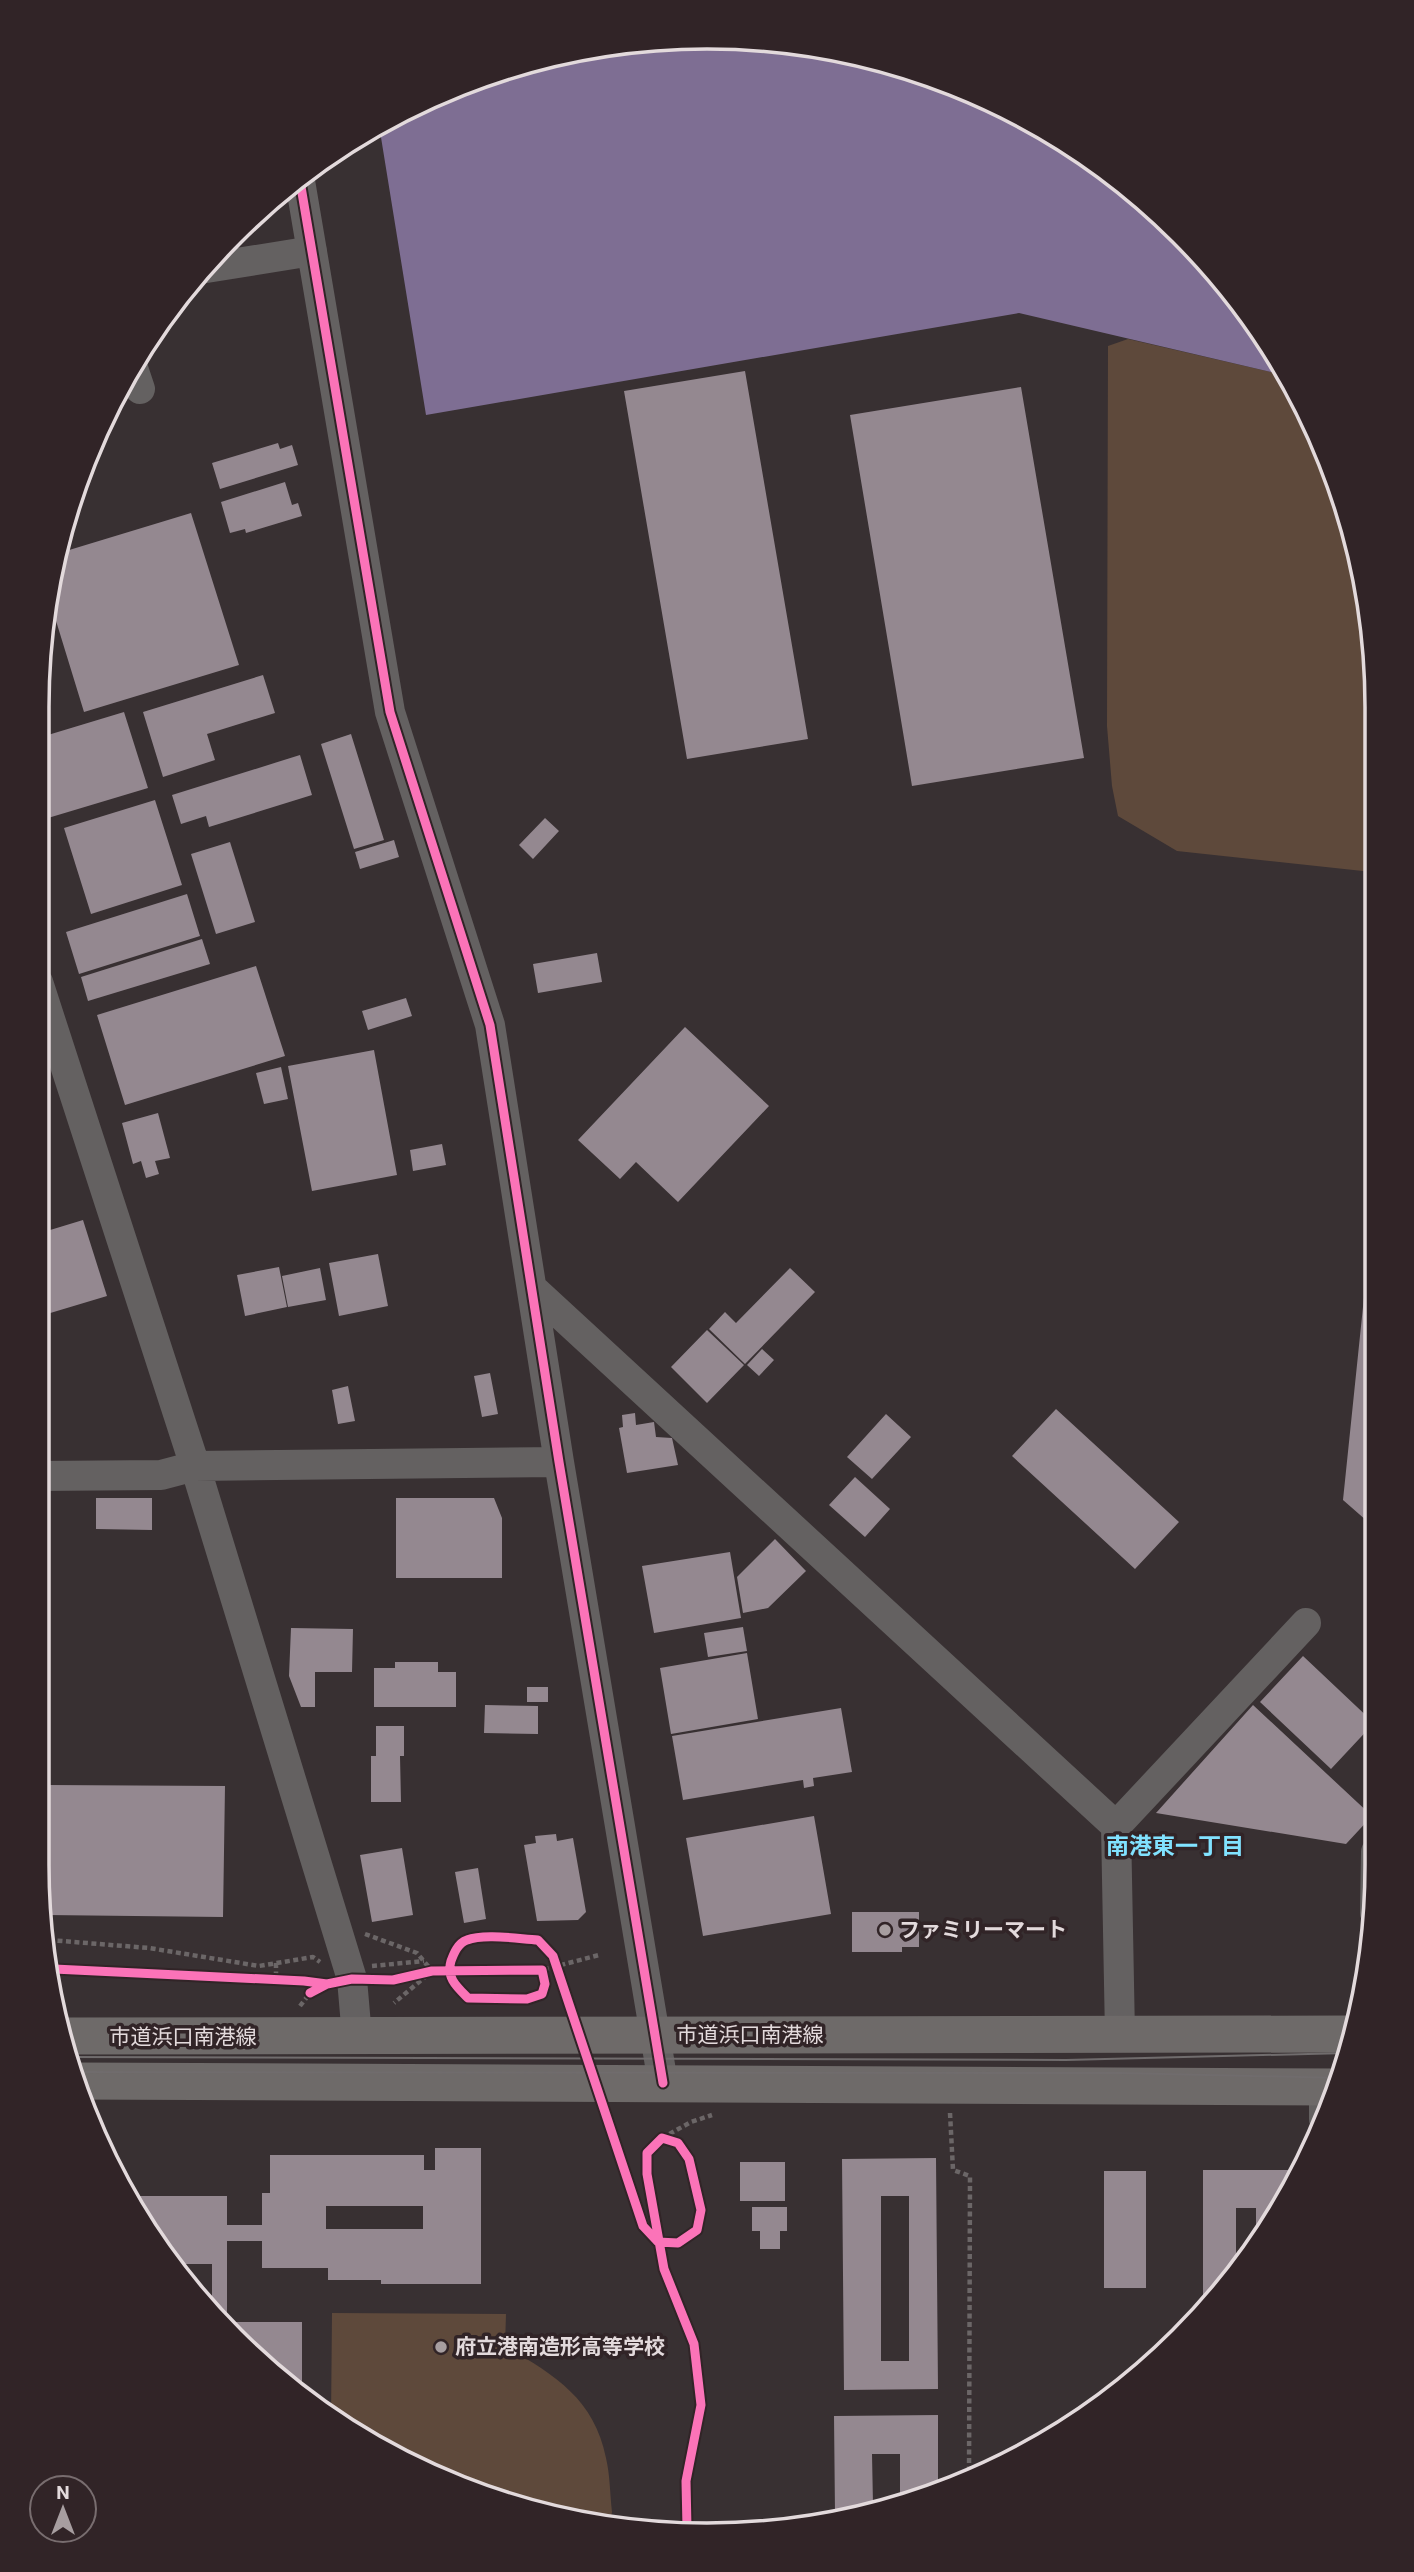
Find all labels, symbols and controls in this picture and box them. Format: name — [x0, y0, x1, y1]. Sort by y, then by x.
district label: 南港東一丁目 — [1106, 1833, 1244, 1860]
place label: ファミリーマート — [899, 1918, 1067, 1942]
marker: ファミリーマート — [877, 1922, 893, 1938]
street label: 市道浜口南港線 — [677, 2023, 824, 2047]
street label: 市道浜口南港線 — [110, 2025, 257, 2049]
place label: 府立港南造形高等学校 — [455, 2335, 665, 2359]
marker: 府立港南造形高等学校 — [433, 2339, 449, 2355]
north arrow — [28, 2474, 98, 2544]
text: N — [56, 2481, 70, 2504]

